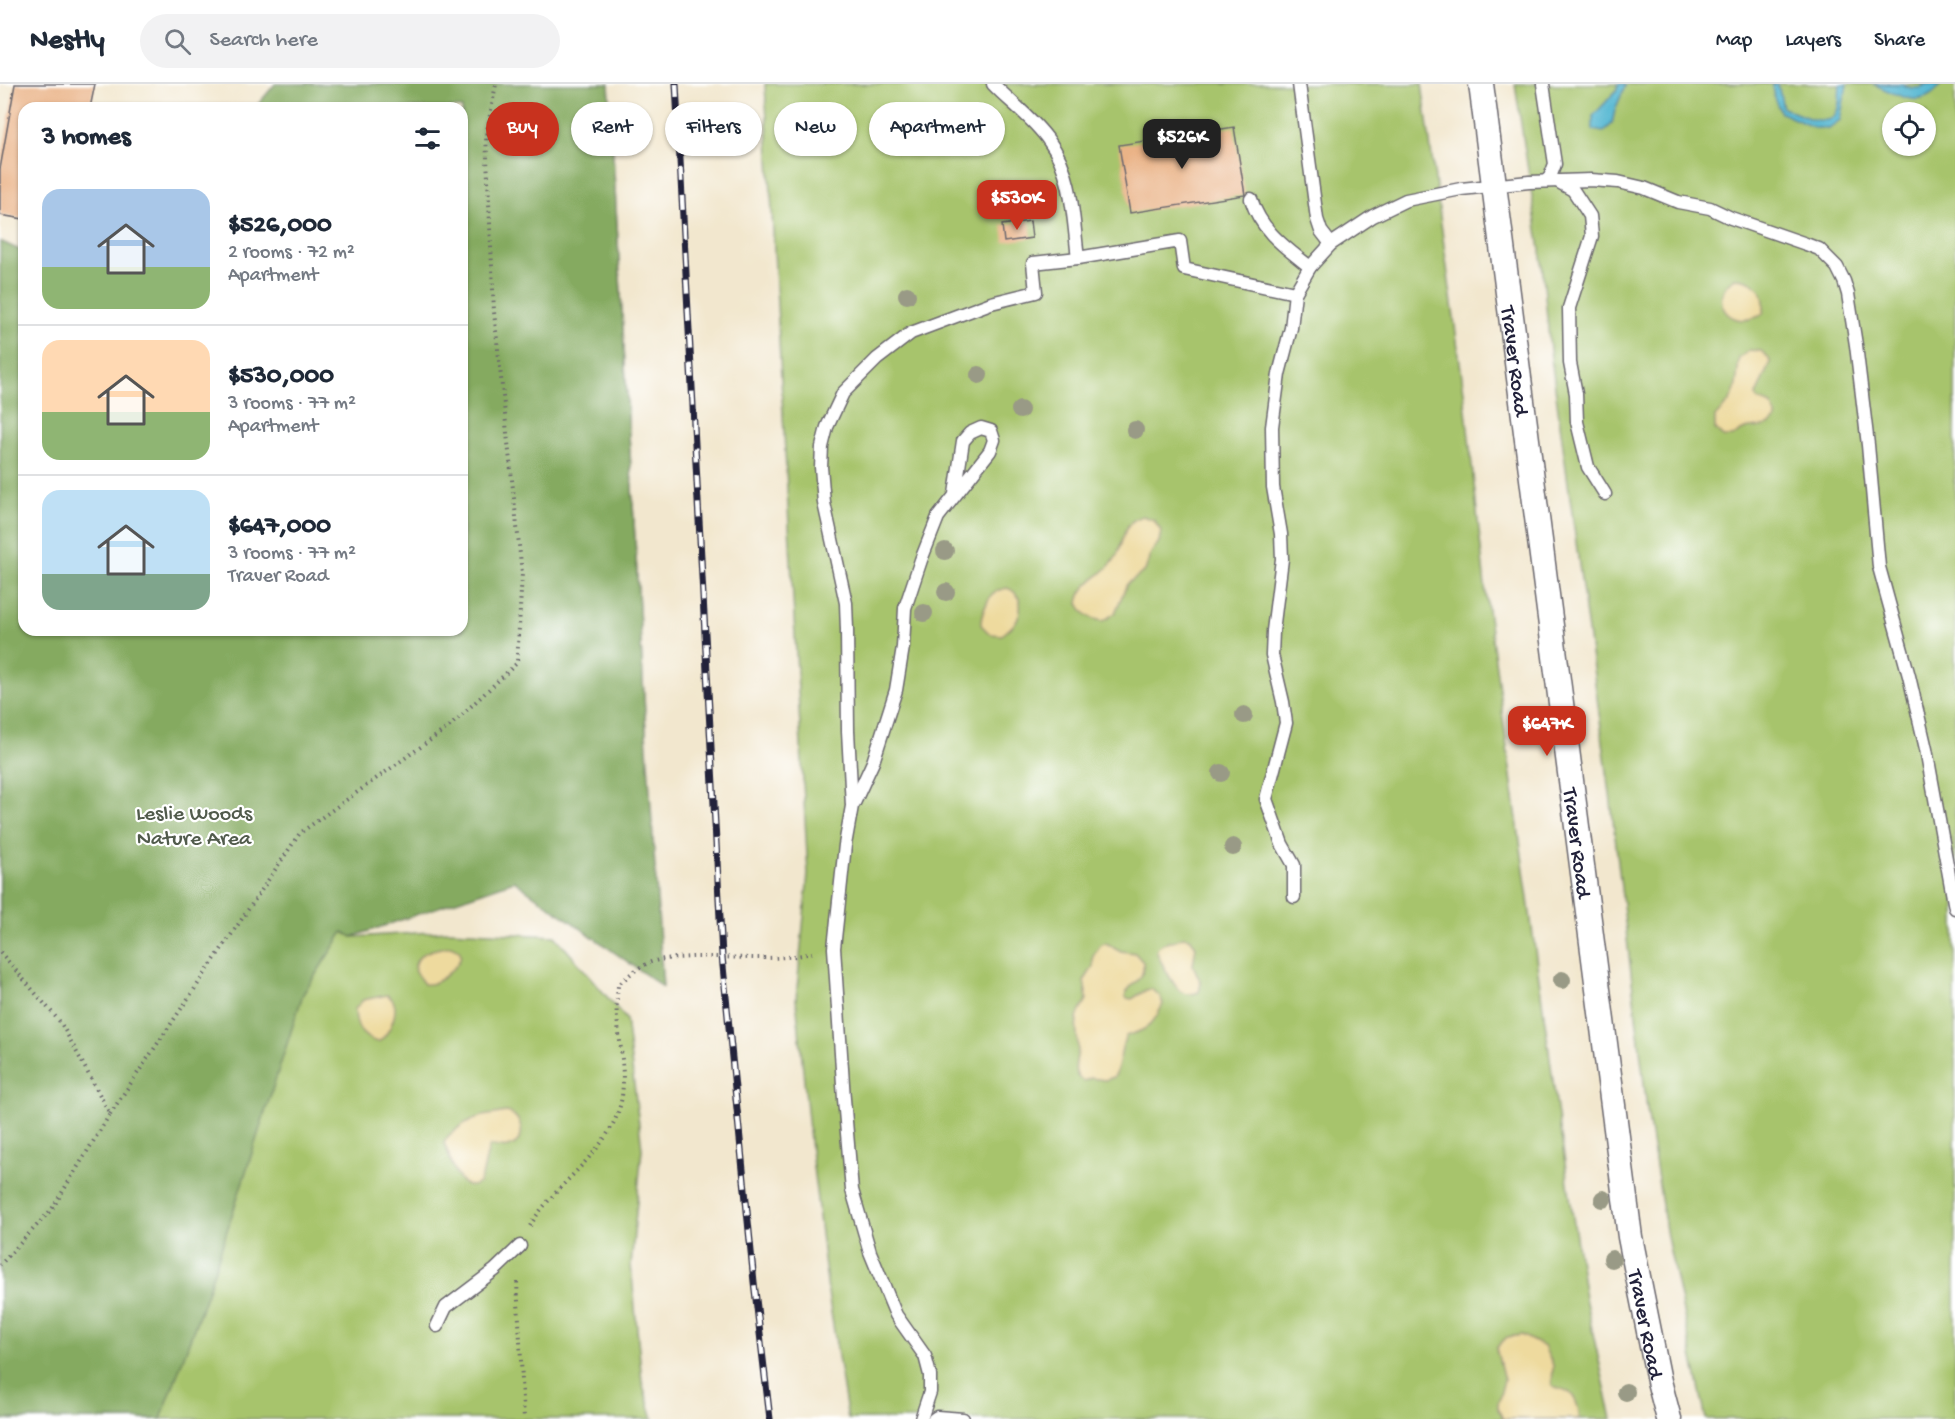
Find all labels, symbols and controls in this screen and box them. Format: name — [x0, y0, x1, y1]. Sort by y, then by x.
search box — [140, 14, 560, 68]
text: Nestly — [30, 25, 104, 58]
icon: search — [161, 25, 194, 58]
text: Search here — [209, 28, 318, 54]
text: Map — [1716, 29, 1752, 54]
text: Layers — [1785, 29, 1841, 54]
text: Share — [1874, 29, 1925, 54]
chip: Buy — [486, 102, 559, 156]
chip: Rent — [571, 102, 653, 156]
chip: Filters — [665, 102, 762, 156]
chip: New — [774, 102, 857, 156]
chip: Apartment — [869, 102, 1005, 156]
map controls — [1882, 102, 1936, 156]
button: locate — [1882, 102, 1936, 156]
pin: $526K — [1140, 119, 1224, 170]
icon: filters — [411, 122, 444, 155]
text: 3 homes — [42, 123, 131, 154]
text: $526K — [1157, 127, 1207, 150]
pin: $530K — [975, 180, 1059, 231]
text: $530K — [991, 188, 1043, 211]
text: $526,000 — [228, 211, 332, 242]
icon: home — [90, 213, 162, 285]
text: 2 rooms · 72 m² — [228, 242, 355, 265]
text: Apartment — [228, 265, 318, 288]
street label: Traver Road — [1493, 303, 1533, 420]
text: $530,000 — [228, 362, 334, 393]
icon: home — [90, 364, 162, 436]
text: 3 rooms · 77 m² — [228, 393, 356, 416]
text: Apartment — [228, 416, 318, 439]
text: $647,000 — [228, 512, 331, 543]
icon: home — [90, 514, 162, 586]
text: 3 rooms · 77 m² — [228, 543, 356, 566]
text: Traver Road — [228, 566, 329, 589]
pin: $647K — [1505, 706, 1589, 757]
text: $647K — [1522, 714, 1572, 737]
street label: Traver Road — [1555, 785, 1595, 902]
park label: Leslie Woods Nature Area — [136, 802, 253, 853]
street label: Traver Road — [1619, 1266, 1668, 1383]

